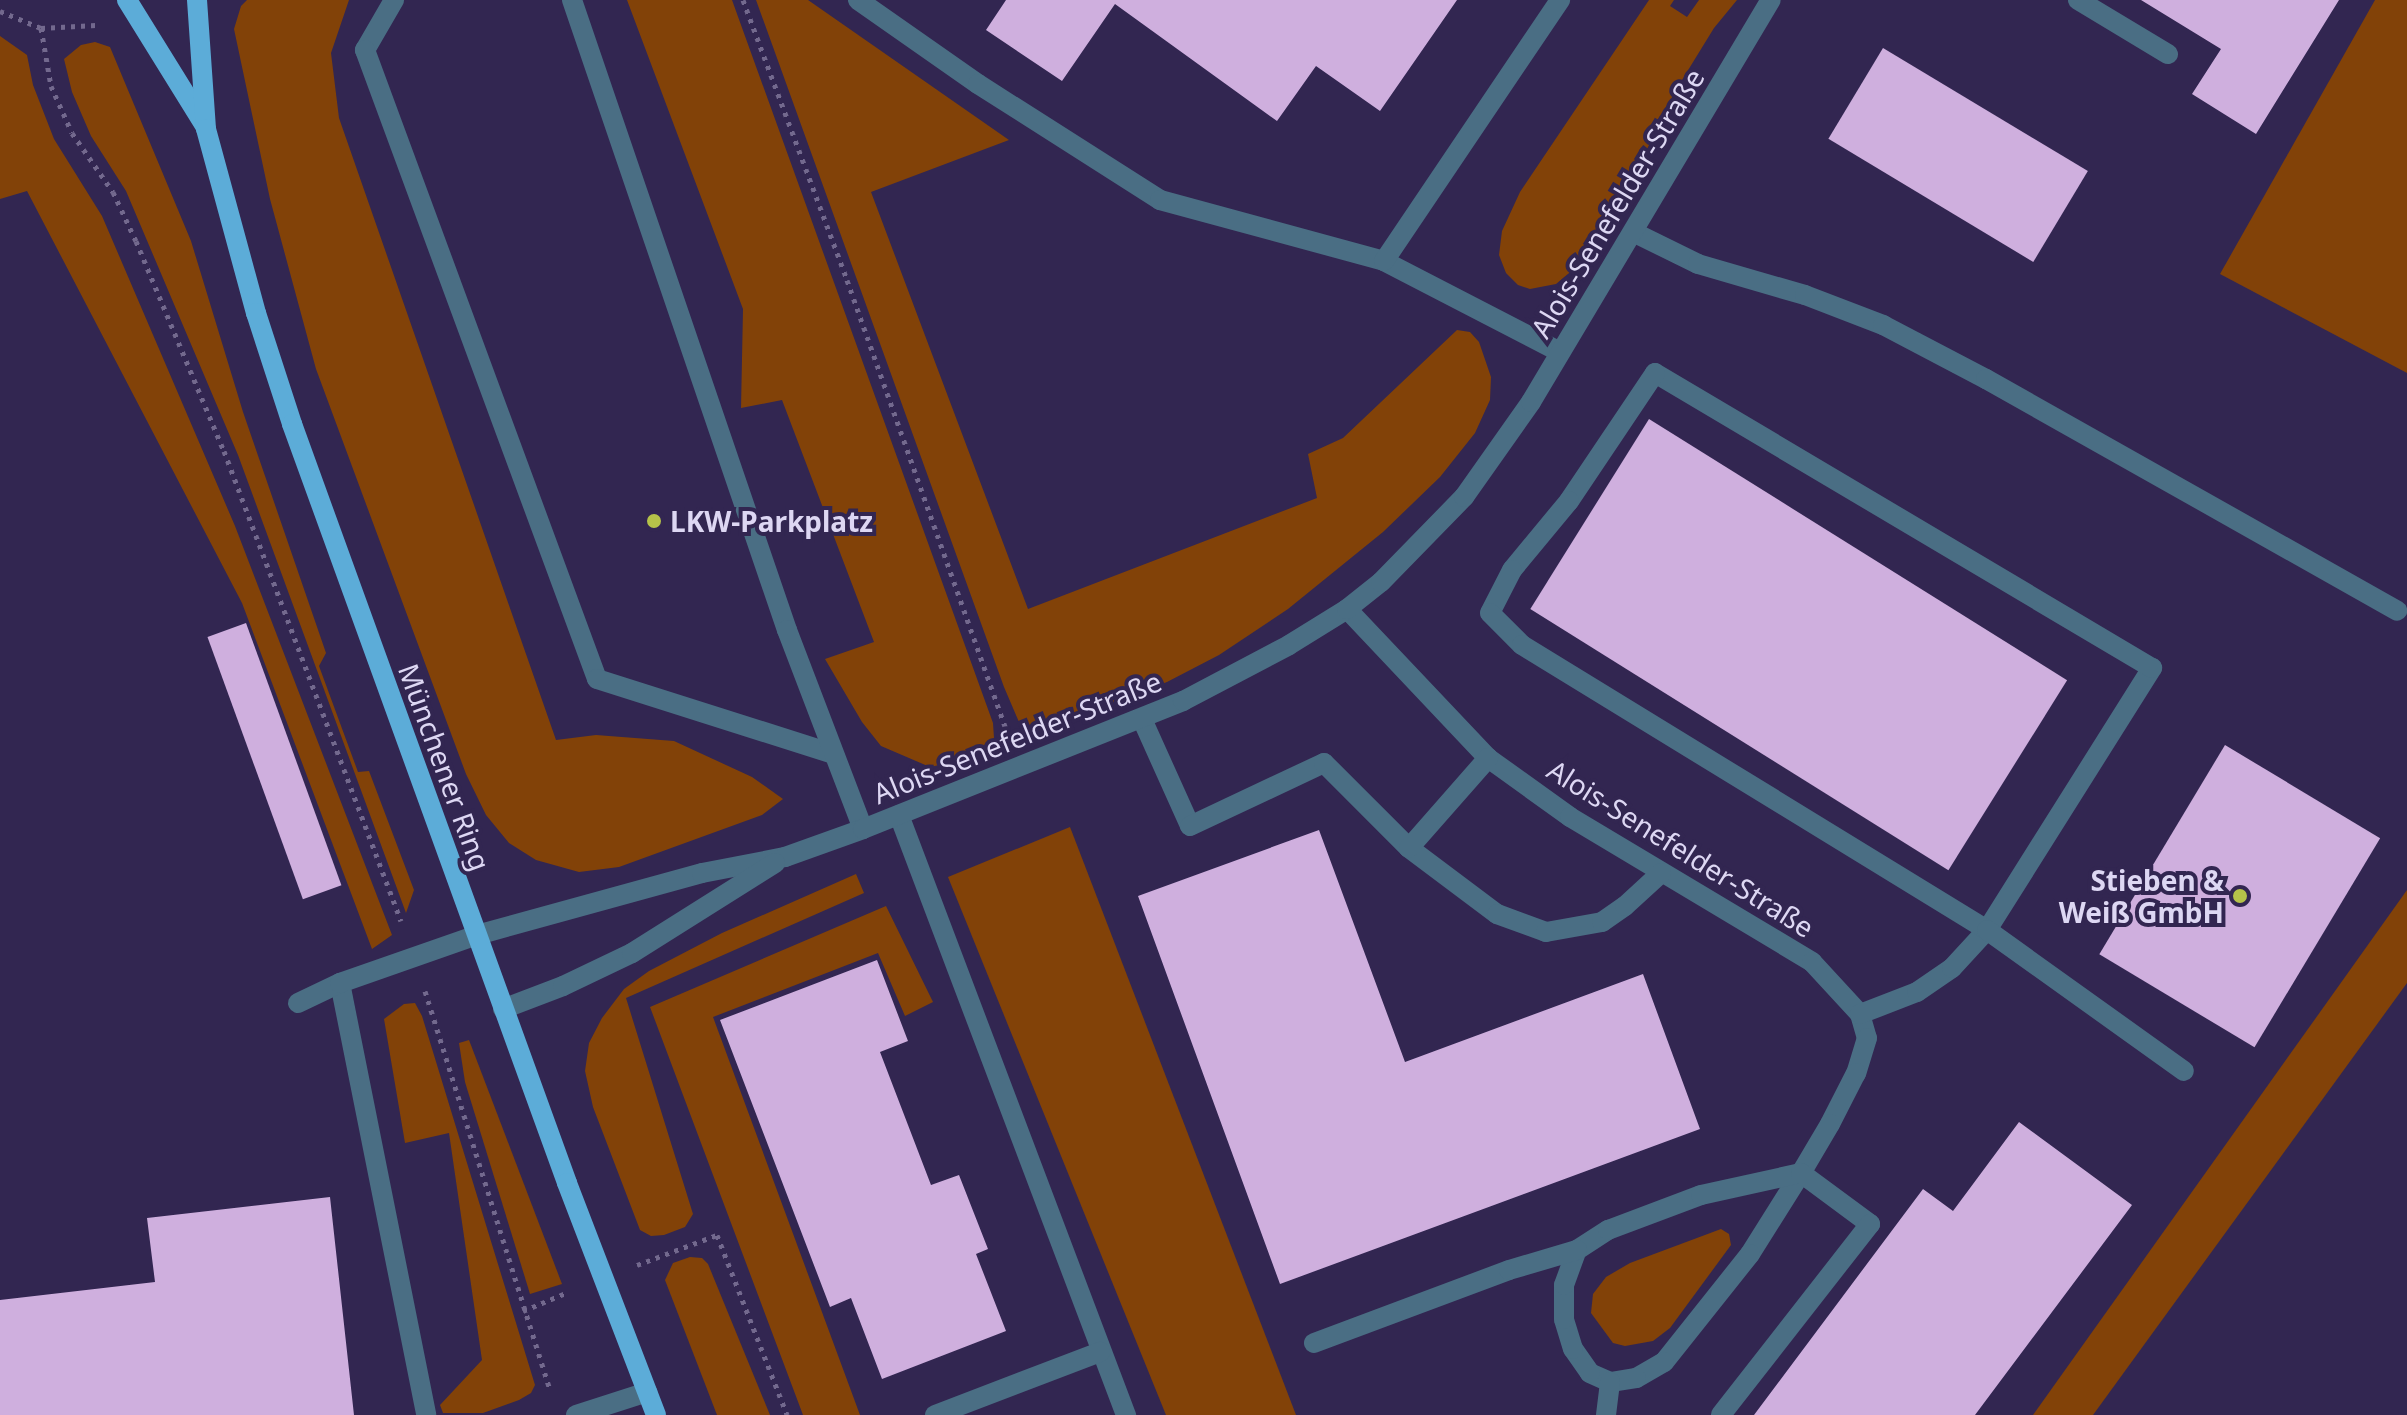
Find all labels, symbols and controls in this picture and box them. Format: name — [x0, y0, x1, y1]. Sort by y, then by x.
street label: Alois-Senefelder-Straße — [1523, 62, 1711, 344]
place label: LKW-Parkplatz — [670, 504, 873, 538]
marker: LKW-Parkplatz — [645, 512, 663, 530]
street label: Münchener Ring — [392, 659, 498, 875]
street label: Alois-Senefelder-Straße — [868, 664, 1166, 810]
street label: Alois-Senefelder-Straße — [1542, 752, 1820, 944]
place label: Stieben & Weiß GmbH — [2059, 863, 2224, 929]
marker: Stieben & Weiß GmbH — [2231, 887, 2249, 905]

